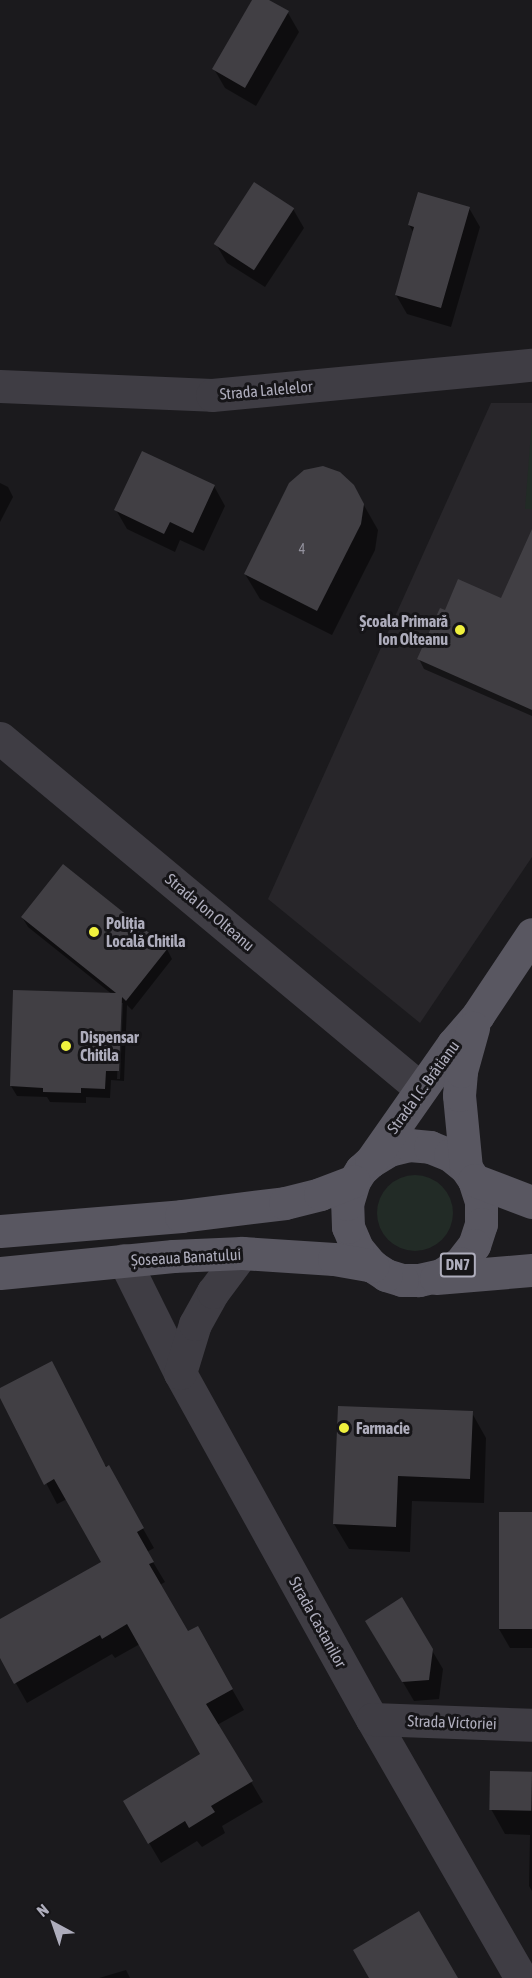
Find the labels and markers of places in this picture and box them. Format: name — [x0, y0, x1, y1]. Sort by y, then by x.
place label: Școala Primară Ion Olteanu — [359, 611, 448, 649]
marker: Școala Primară Ion Olteanu — [453, 623, 467, 637]
place label: Poliția Locală Chitila — [106, 913, 186, 951]
marker: Poliția Locală Chitila — [87, 925, 101, 939]
place label: Dispensar Chitila — [80, 1027, 139, 1065]
marker: Dispensar Chitila — [57, 1037, 75, 1055]
place label: Farmacie — [356, 1418, 410, 1438]
marker: Farmacie — [337, 1421, 351, 1435]

